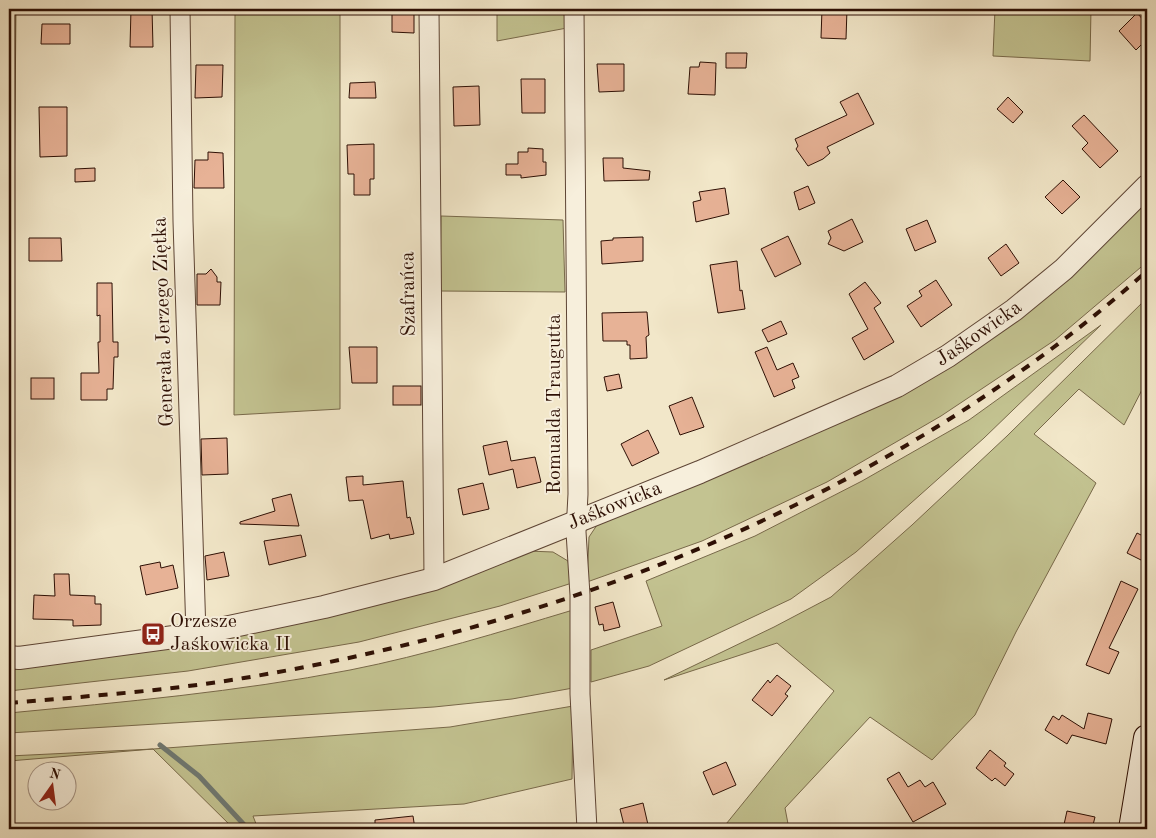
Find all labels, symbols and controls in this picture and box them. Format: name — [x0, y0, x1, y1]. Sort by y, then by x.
street label: Generała Jerzego Ziętka — [150, 217, 178, 427]
street label: Szafrańca — [398, 251, 420, 337]
street label: Jaśkowicka — [933, 298, 1026, 370]
street label: Romualda Traugutta — [545, 314, 565, 494]
street label: Jaśkowicka — [565, 478, 665, 534]
place label: Orzesze Jaśkowicka II — [170, 612, 291, 655]
bus stop icon: Orzesze Jaśkowicka II — [140, 621, 166, 647]
north arrow — [28, 760, 78, 810]
text: N — [48, 766, 62, 783]

